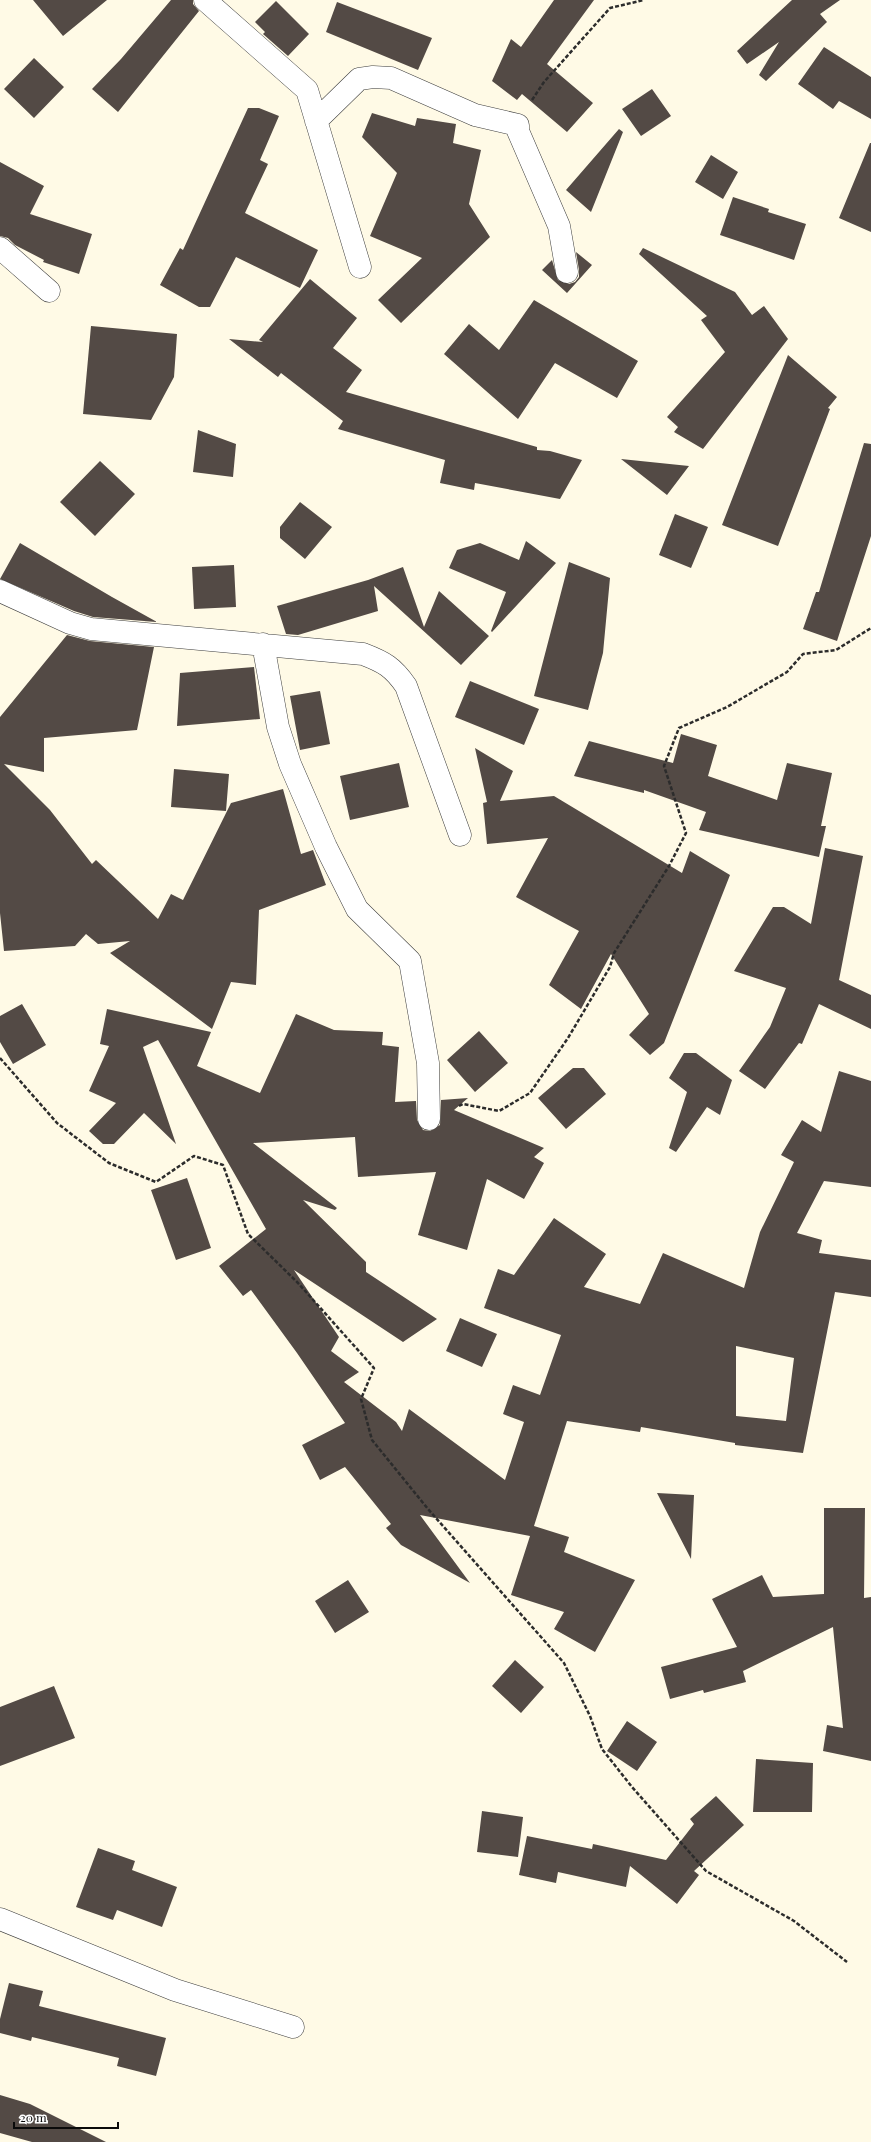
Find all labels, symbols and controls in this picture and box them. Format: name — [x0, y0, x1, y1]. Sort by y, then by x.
scale bar — [14, 2104, 118, 2130]
text: 20 m — [20, 2109, 47, 2125]

